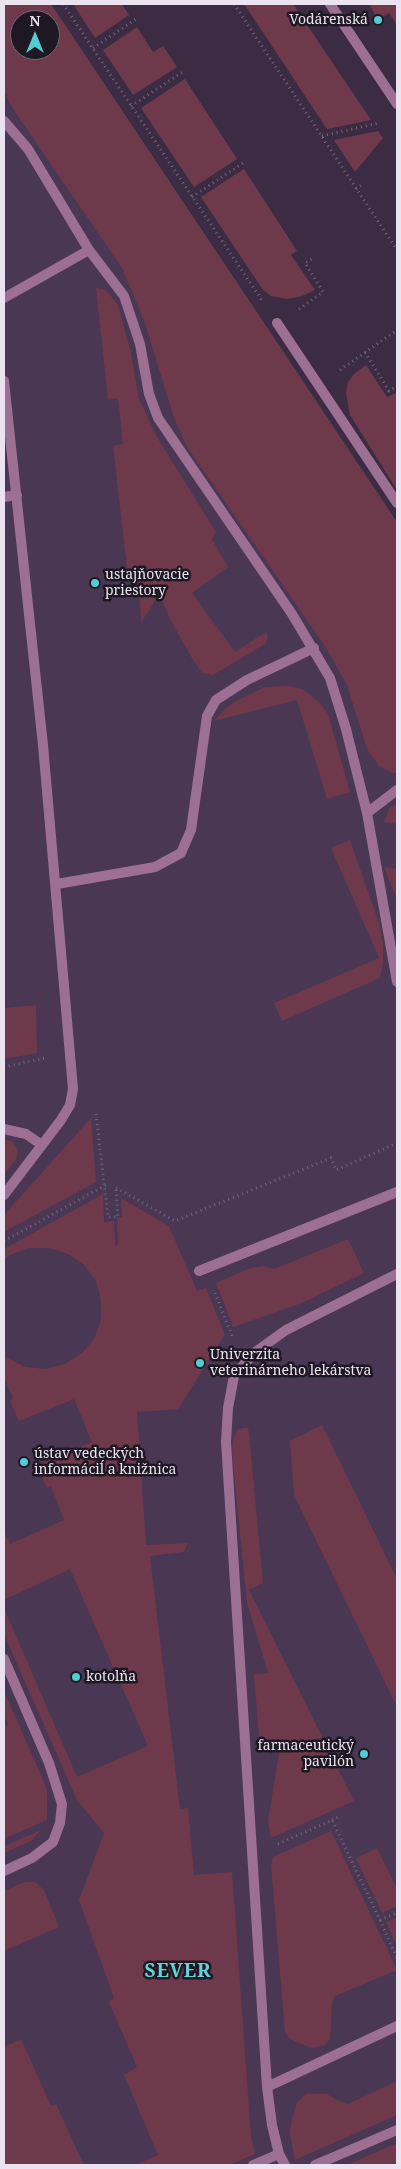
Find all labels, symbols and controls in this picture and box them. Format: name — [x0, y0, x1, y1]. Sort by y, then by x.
north arrow — [10, 10, 60, 60]
text: N — [29, 11, 41, 30]
place label: Vodárenská — [289, 12, 368, 28]
marker: Vodárenská — [372, 14, 384, 26]
place label: ustajňovacie priestory — [105, 567, 189, 600]
marker: ustajňovacie priestory — [89, 577, 101, 589]
place label: Univerzita veterinárneho lekárstva — [210, 1347, 371, 1380]
marker: Univerzita veterinárneho lekárstva — [194, 1357, 206, 1369]
place label: ústav vedeckých informáciĺ a knižnica — [34, 1446, 176, 1478]
marker: ústav vedeckých informáciĺ a knižnica — [18, 1456, 30, 1468]
place label: kotolňa — [86, 1669, 136, 1685]
marker: kotolňa — [70, 1671, 82, 1683]
place label: farmaceutický pavilón — [258, 1738, 354, 1770]
marker: farmaceutický pavilón — [358, 1748, 370, 1760]
district label: SEVER — [144, 1961, 212, 1983]

